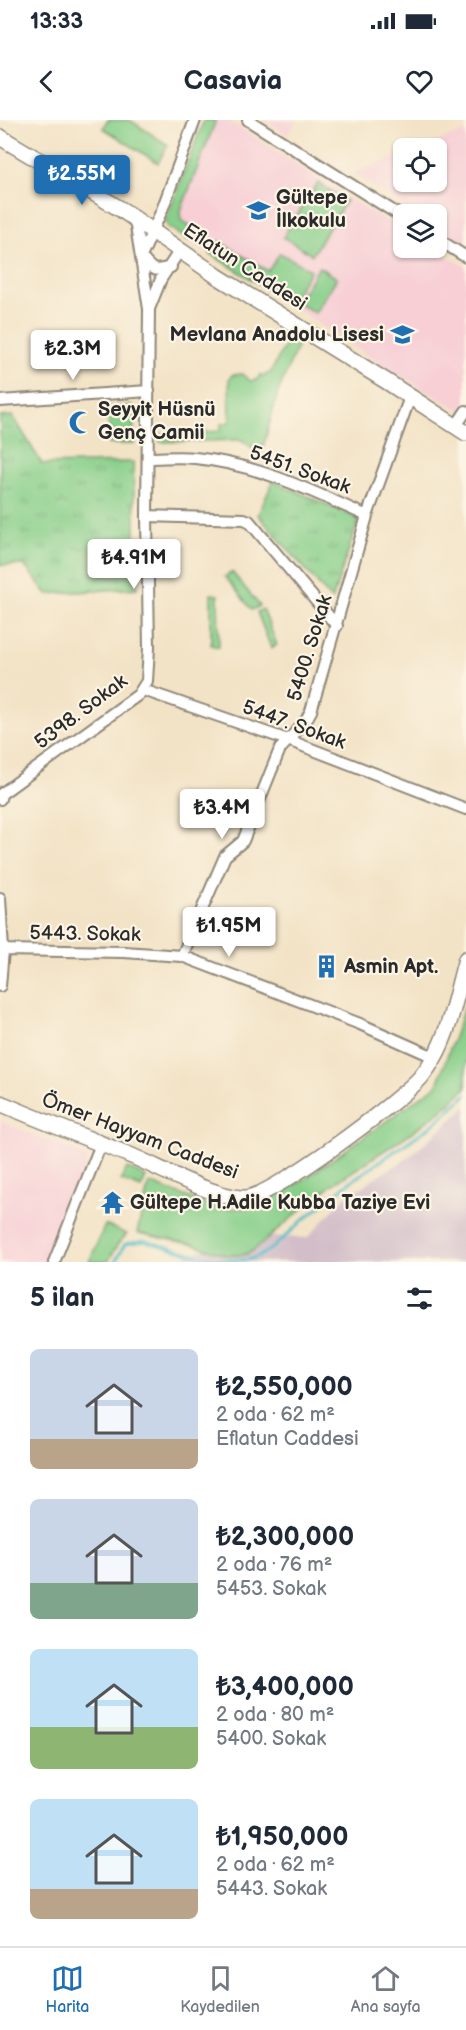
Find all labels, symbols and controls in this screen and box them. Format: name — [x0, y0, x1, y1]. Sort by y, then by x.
text: 13:33 — [30, 8, 83, 35]
icon: back — [30, 65, 63, 98]
text: Casavia — [184, 65, 282, 97]
icon: heart — [403, 65, 436, 98]
map controls — [393, 138, 447, 258]
button: locate — [393, 138, 447, 192]
pin: ₺2.55M — [33, 155, 131, 206]
text: ₺2.55M — [48, 162, 116, 186]
place label: Gültepe İlkokulu — [276, 186, 348, 233]
school or university icon: Gültepe İlkokulu — [245, 197, 271, 223]
button: layers — [393, 204, 447, 258]
street label: Eflatun Caddesi — [179, 218, 311, 316]
school or university icon: Mevlana Anadolu Lisesi — [389, 322, 415, 348]
place label: Mevlana Anadolu Lisesi — [169, 323, 384, 347]
pin: ₺2.3M — [31, 330, 115, 381]
text: ₺2.3M — [45, 337, 101, 361]
place label: Seyyit Hüsnü Genç Camii — [98, 398, 216, 445]
mosque icon: Seyyit Hüsnü Genç Camii — [67, 409, 93, 435]
street label: 5451. Sokak — [246, 441, 354, 499]
pin: ₺4.91M — [85, 539, 183, 590]
text: ₺4.91M — [102, 546, 167, 570]
street label: 5400. Sokak — [282, 592, 338, 704]
street label: 5398. Sokak — [30, 669, 132, 755]
street label: 5447. Sokak — [239, 695, 349, 755]
pin: ₺3.4M — [180, 789, 264, 840]
text: ₺3.4M — [194, 796, 250, 820]
pin: ₺1.95M — [180, 907, 278, 958]
text: ₺1.95M — [197, 914, 261, 938]
street label: 5443. Sokak — [29, 921, 141, 947]
building icon: Asmin Apt. — [313, 954, 339, 980]
place label: Asmin Apt. — [343, 955, 438, 979]
street label: Ömer Hayyam Caddesi — [38, 1086, 242, 1185]
temple icon: Gültepe H.Adile Kubba Taziye Evi — [99, 1190, 125, 1216]
place label: Gültepe H.Adile Kubba Taziye Evi — [130, 1191, 430, 1215]
icon: filters — [403, 1282, 436, 1315]
text: 5 ilan — [30, 1283, 94, 1314]
text: ₺2,550,000 — [216, 1372, 353, 1403]
icon: home — [78, 1373, 150, 1445]
text: 2 oda · 62 m² — [216, 1403, 335, 1427]
text: Eflatun Caddesi — [216, 1427, 359, 1451]
text: ₺2,300,000 — [216, 1522, 354, 1553]
icon: home — [78, 1523, 150, 1595]
text: 2 oda · 76 m² — [216, 1553, 332, 1577]
text: 5453. Sokak — [216, 1577, 326, 1601]
text: ₺3,400,000 — [216, 1672, 354, 1703]
icon: home — [78, 1673, 150, 1745]
text: 2 oda · 80 m² — [216, 1703, 334, 1727]
text: 5400. Sokak — [216, 1727, 326, 1751]
text: ₺1,950,000 — [216, 1822, 348, 1853]
icon: home — [78, 1823, 150, 1895]
text: 2 oda · 62 m² — [216, 1853, 335, 1877]
text: 5443. Sokak — [216, 1877, 327, 1901]
tab: Harita — [45, 1962, 89, 2017]
tab: Kaydedilen — [180, 1962, 260, 2017]
tab: Ana sayfa — [351, 1962, 421, 2017]

